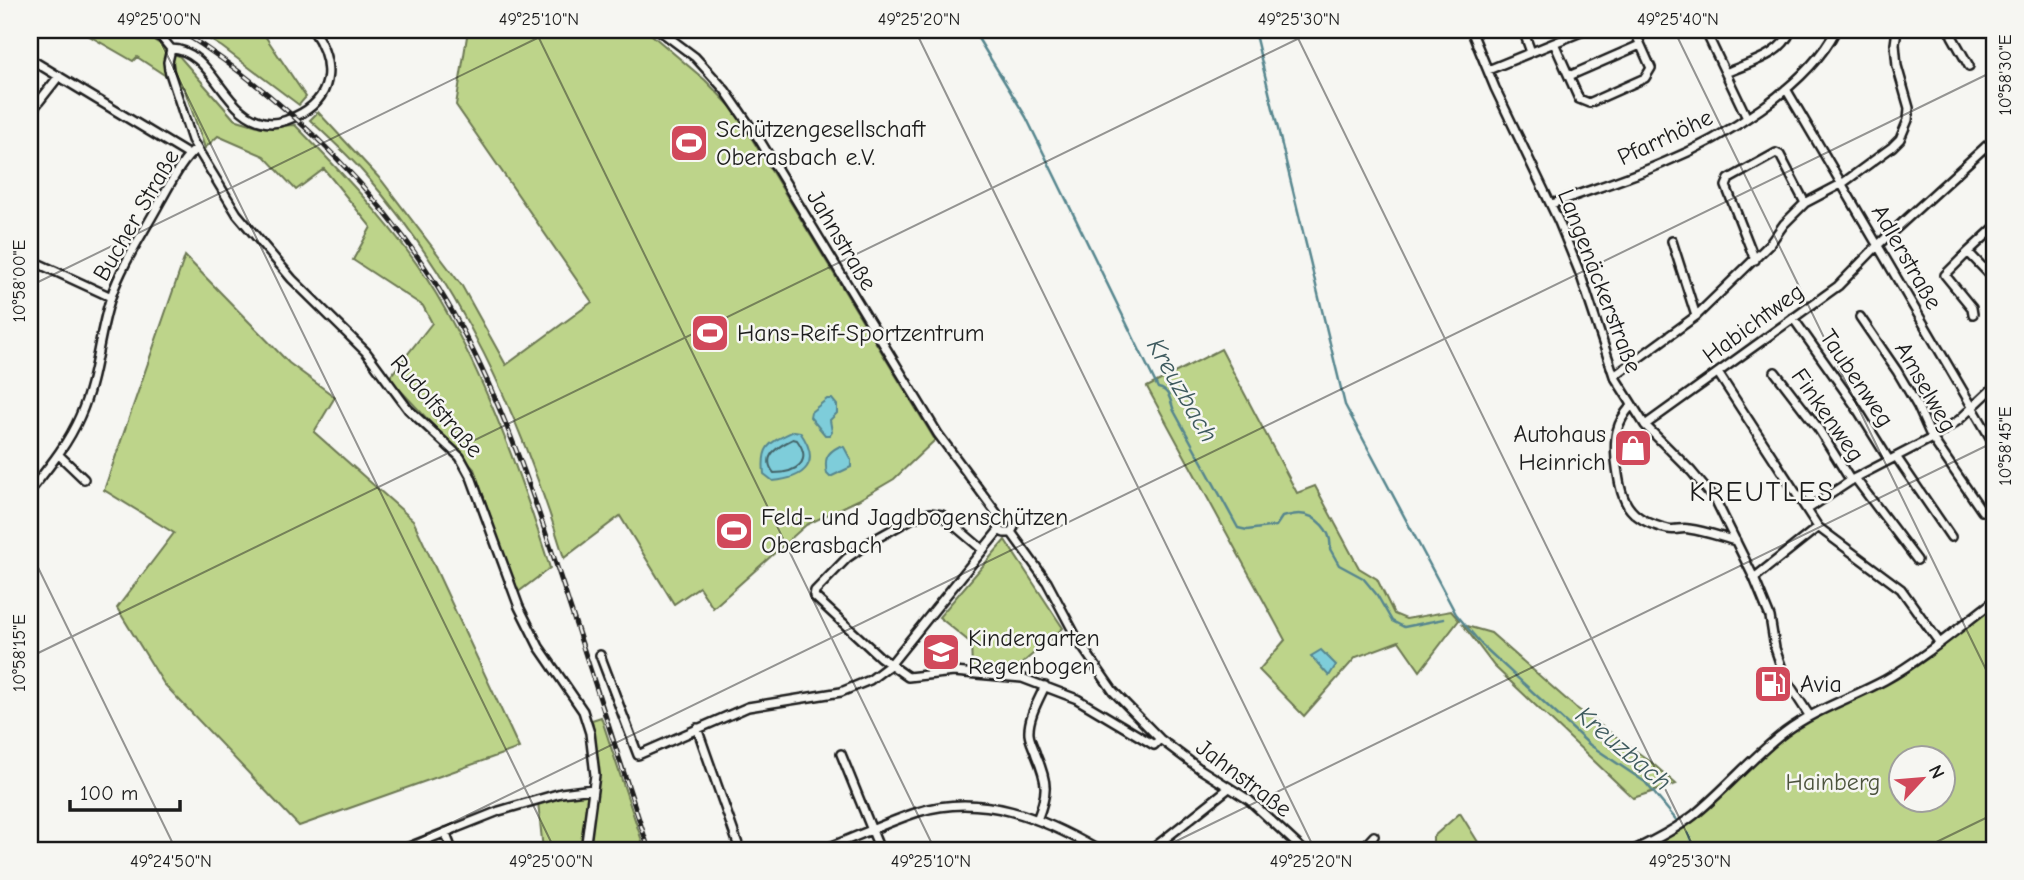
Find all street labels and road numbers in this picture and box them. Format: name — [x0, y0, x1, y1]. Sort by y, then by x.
street label: Pfarrhöhe — [1613, 103, 1717, 171]
street label: Bucher Straße — [87, 144, 185, 286]
street label: Jahnstraße — [801, 185, 883, 295]
street label: Langenäckerstraße — [1552, 185, 1648, 377]
street label: Adlerstraße — [1866, 200, 1948, 314]
street label: Habichtweg — [1697, 277, 1809, 369]
street label: Taubenweg — [1814, 324, 1900, 432]
street label: Amselweg — [1889, 337, 1963, 437]
street label: Rudolfstraße — [385, 349, 489, 463]
street label: Finkenweg — [1786, 363, 1870, 467]
street label: Jahnstraße — [1191, 733, 1297, 823]

